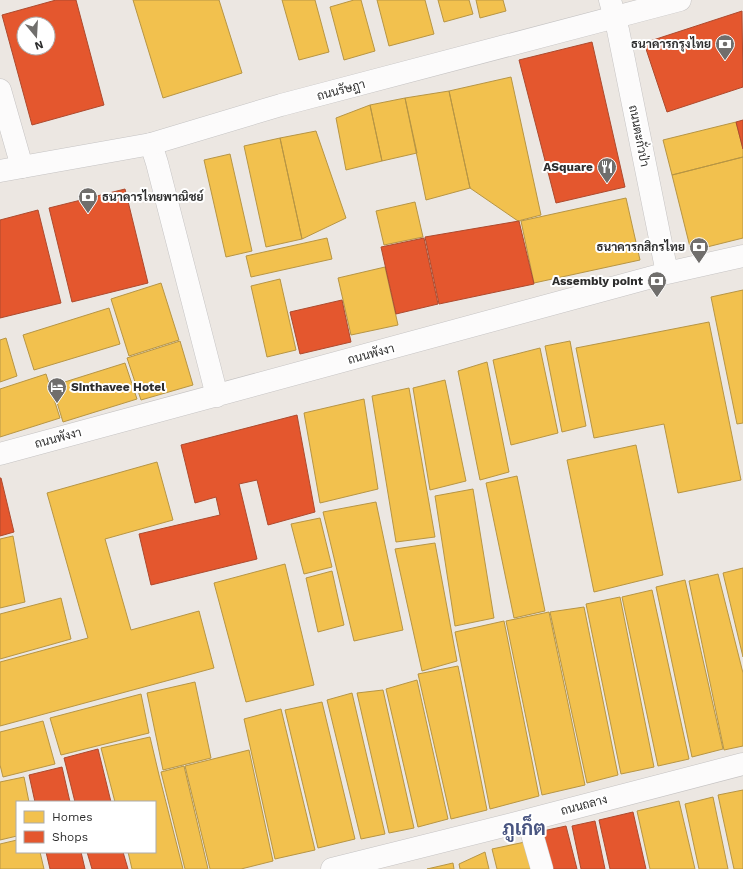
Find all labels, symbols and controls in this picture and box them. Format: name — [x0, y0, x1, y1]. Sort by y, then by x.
north arrow — [16, 16, 56, 56]
bank icon: ธนาคารกรุงไทย — [714, 33, 736, 61]
place label: ธนาคารกรุงไทย — [631, 36, 711, 52]
text: N — [33, 38, 45, 52]
street label: ถนนรัษฎา — [315, 77, 367, 104]
street label: ถนนตะกั่วป่า — [626, 103, 655, 168]
restaurant icon: ASquare — [596, 156, 618, 184]
place label: ASquare — [543, 160, 593, 174]
bank icon: ธนาคารไทยพาณิชย์ — [77, 186, 99, 214]
place label: ธนาคารไทยพาณิชย์ — [102, 189, 205, 204]
bank icon: ธนาคารกสิกรไทย — [688, 236, 710, 264]
place label: ธนาคารกสิกรไทย — [596, 239, 685, 254]
bank icon: Assembly point — [646, 270, 668, 298]
place label: Assembly point — [552, 274, 644, 288]
street label: ถนนพังงา — [346, 341, 396, 367]
hotel icon: Sinthavee Hotel — [46, 376, 68, 404]
place label: Sinthavee Hotel — [71, 380, 165, 394]
street label: ถนนพังงา — [33, 425, 83, 451]
street label: ถนนถลาง — [559, 792, 609, 818]
legend — [16, 801, 156, 853]
text: Homes — [52, 810, 93, 824]
district label: ภูเก็ต — [502, 814, 546, 842]
text: Shops — [52, 830, 88, 844]

